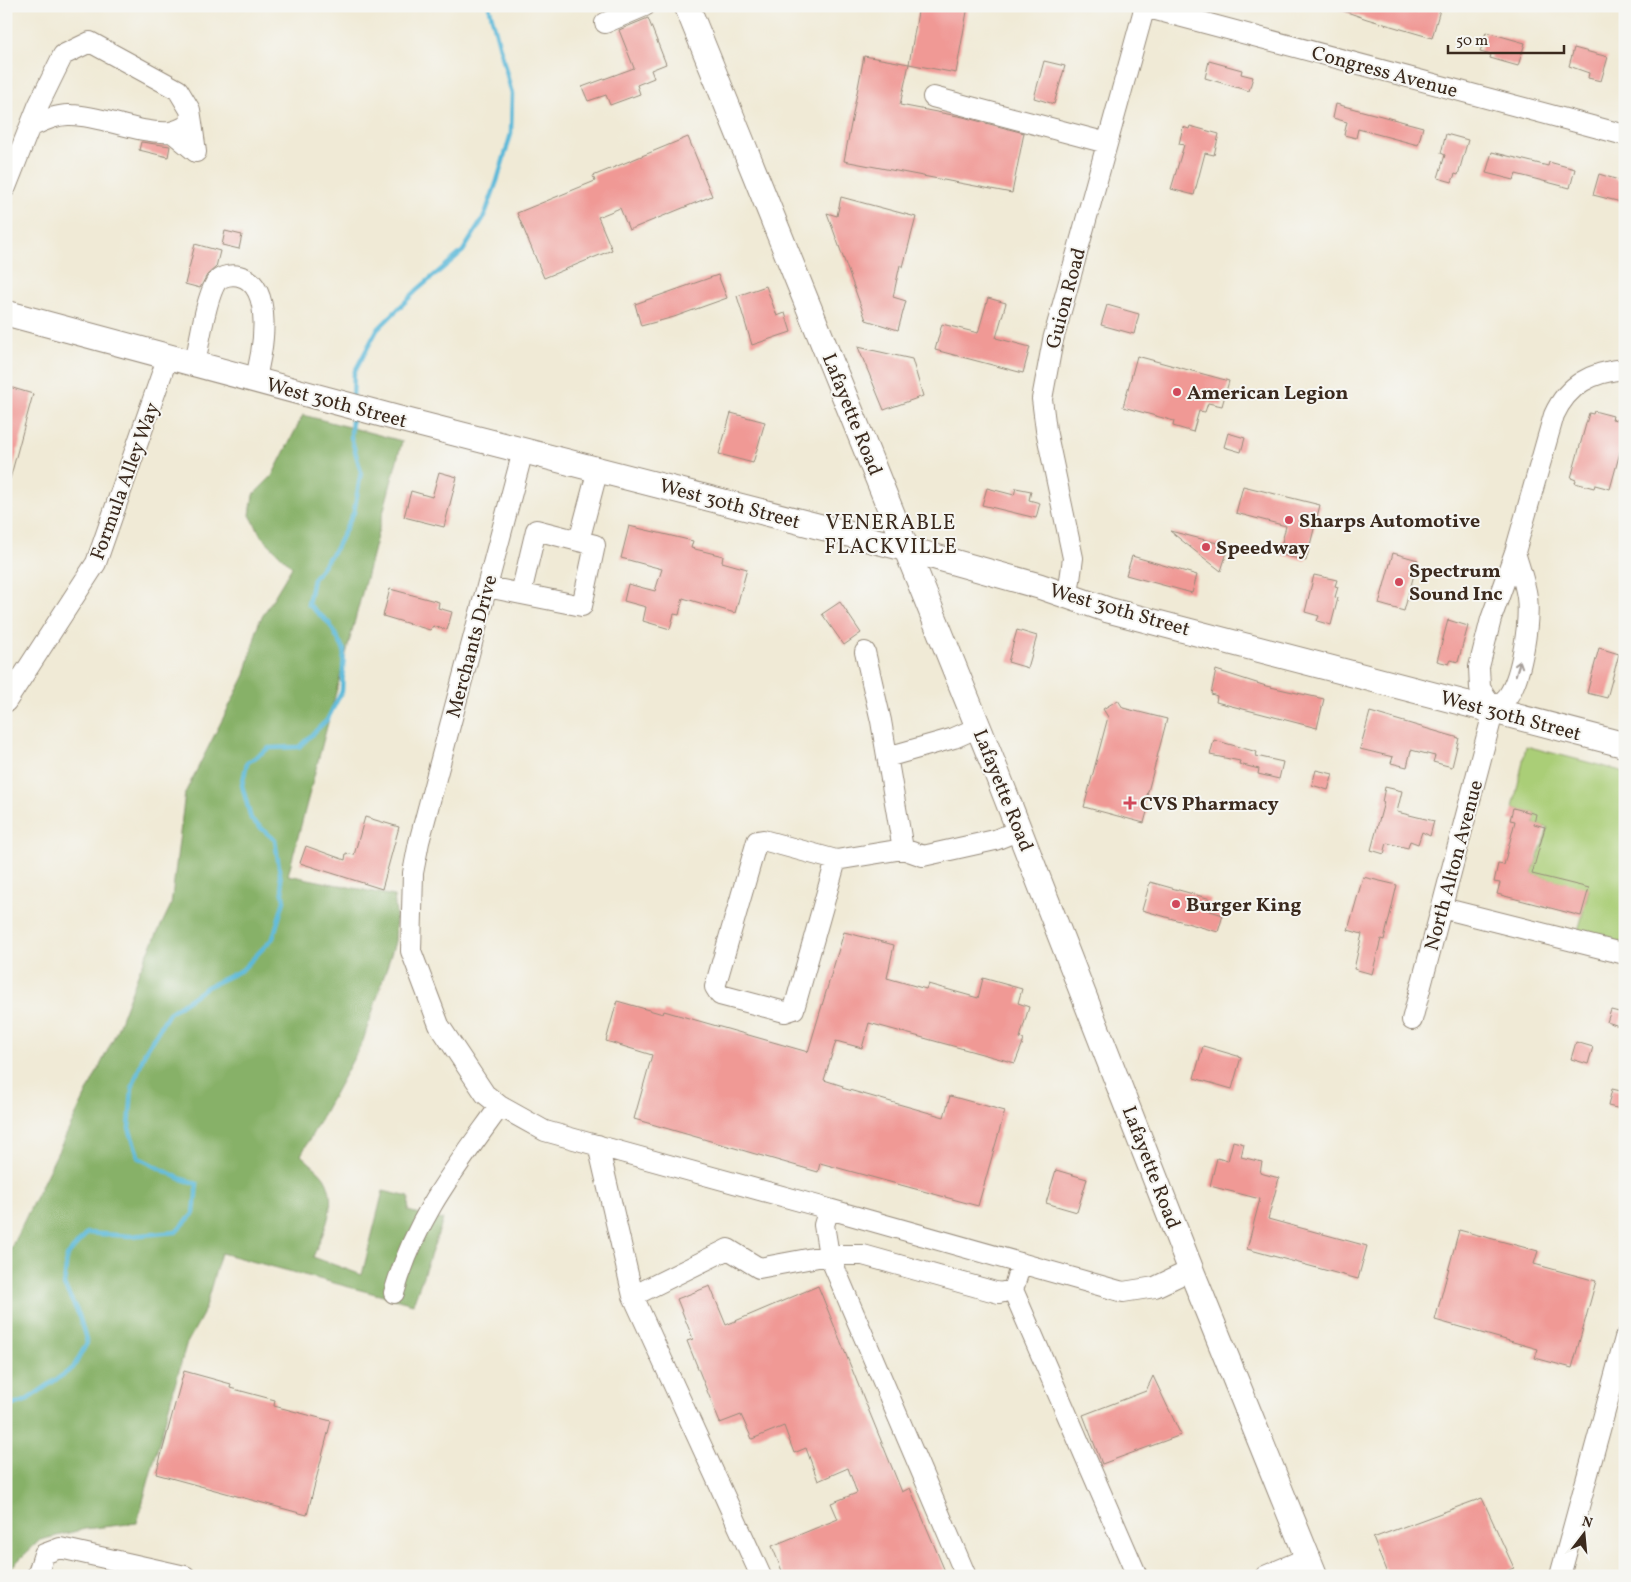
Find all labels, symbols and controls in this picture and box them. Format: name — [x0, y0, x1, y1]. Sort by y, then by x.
scale bar — [1448, 22, 1565, 54]
text: 50 m — [1456, 31, 1488, 52]
street label: Congress Avenue — [1308, 40, 1461, 106]
street label: Guion Road — [1040, 245, 1094, 352]
street label: Lafayette Road — [814, 349, 888, 480]
street label: West 30th Street — [263, 372, 410, 436]
place label: American Legion — [1187, 380, 1349, 408]
marker: American Legion — [1171, 386, 1183, 398]
street label: Formula Alley Way — [84, 399, 167, 564]
street label: West 30th Street — [656, 473, 803, 537]
place label: Sharps Automotive — [1299, 508, 1480, 536]
district label: VENERABLE FLACKVILLE — [824, 509, 958, 562]
marker: Sharps Automotive — [1283, 514, 1295, 526]
place label: Speedway — [1216, 535, 1309, 563]
marker: Speedway — [1200, 541, 1212, 553]
place label: Spectrum Sound Inc — [1409, 558, 1503, 609]
street label: Merchants Drive — [440, 572, 505, 721]
marker: Spectrum Sound Inc — [1393, 576, 1405, 588]
street label: West 30th Street — [1046, 578, 1193, 644]
one-way arrow — [1513, 661, 1523, 677]
street label: West 30th Street — [1437, 685, 1584, 749]
street label: Lafayette Road — [965, 725, 1039, 856]
street label: North Alton Avenue — [1419, 777, 1491, 954]
place label: CVS Pharmacy — [1140, 791, 1279, 819]
marker: CVS Pharmacy — [1124, 797, 1136, 809]
place label: Burger King — [1186, 892, 1302, 920]
marker: Burger King — [1170, 898, 1182, 910]
street label: Lafayette Road — [1114, 1102, 1186, 1233]
north arrow — [1558, 1510, 1608, 1560]
text: N — [1580, 1512, 1595, 1533]

